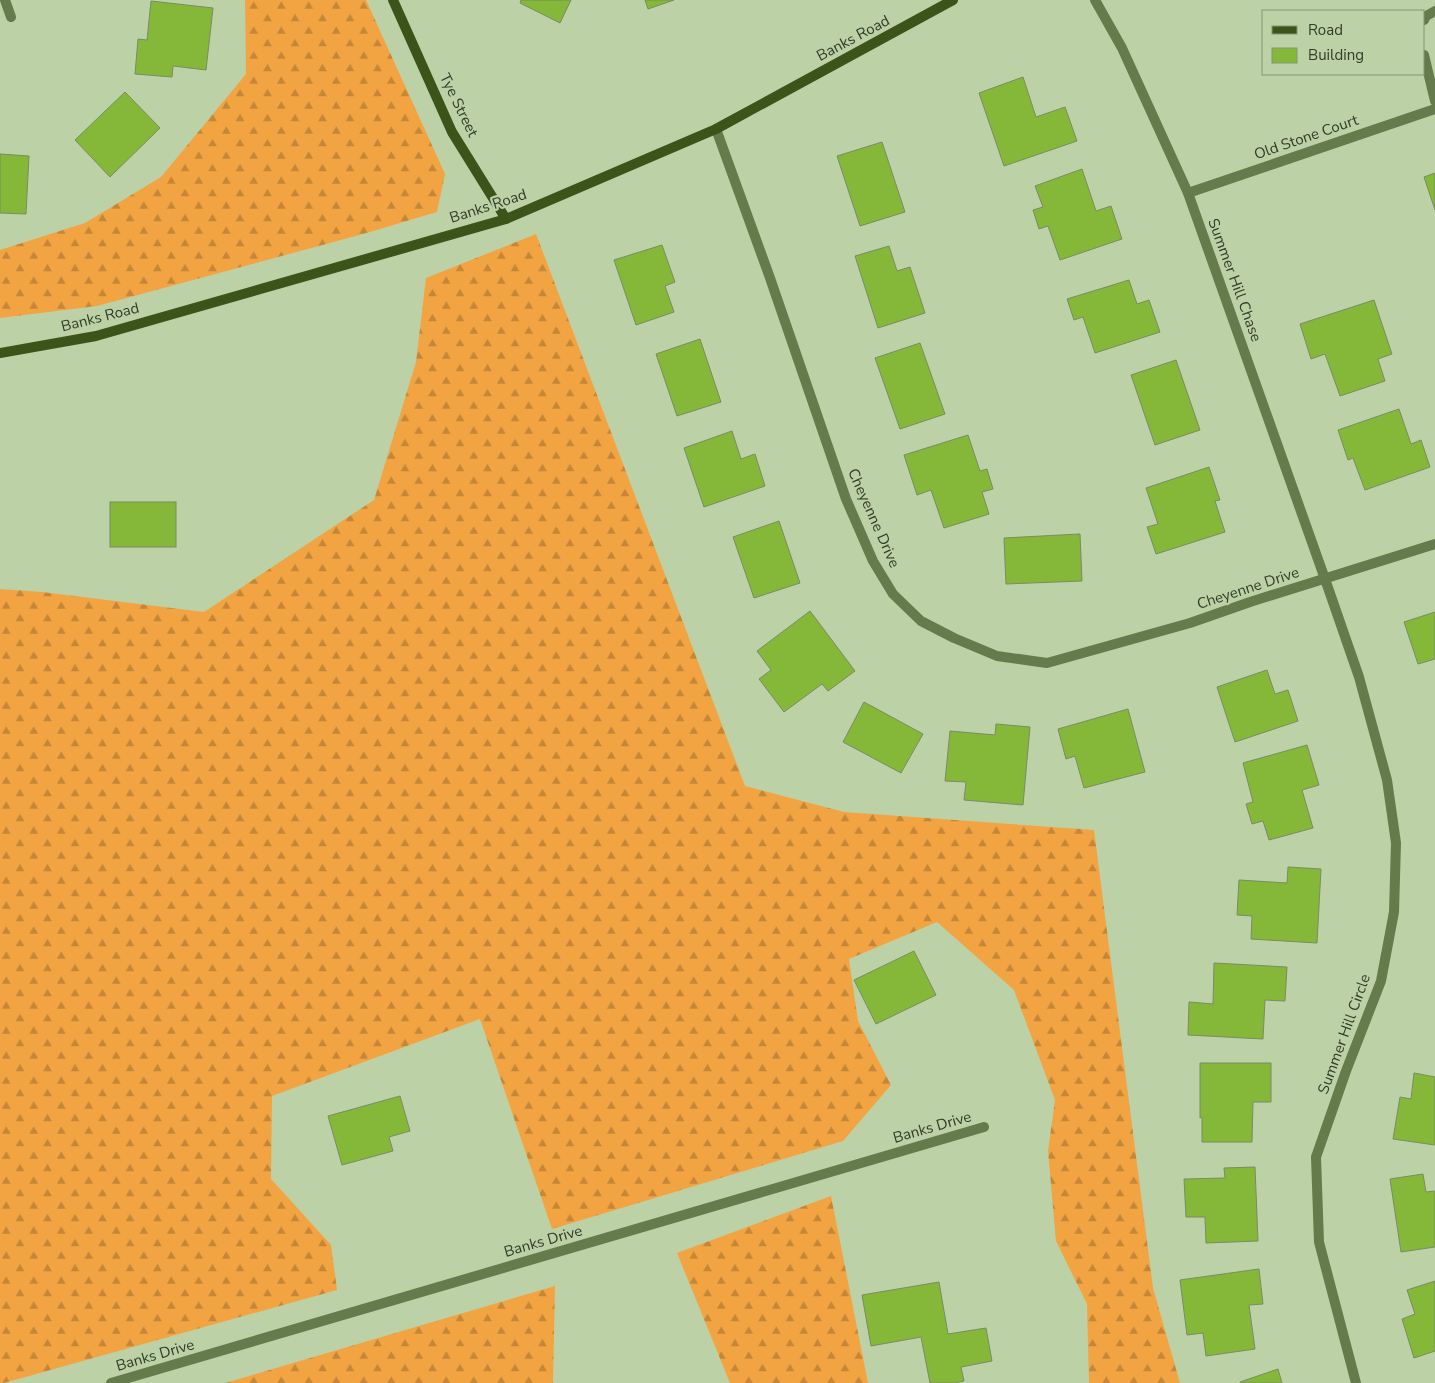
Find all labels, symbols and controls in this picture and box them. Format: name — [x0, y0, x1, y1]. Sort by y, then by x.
street label: Banks Road — [813, 10, 893, 66]
legend — [1262, 10, 1425, 75]
text: Road — [1308, 20, 1343, 40]
text: Building — [1308, 45, 1364, 65]
street label: Tye Street — [435, 70, 483, 141]
street label: Old Stone Court — [1251, 110, 1361, 164]
street label: Banks Road — [447, 184, 529, 228]
street label: Summer Hill Chase — [1203, 216, 1267, 344]
street label: Banks Road — [59, 298, 141, 336]
street label: Cheyenne Drive — [843, 465, 905, 571]
street label: Cheyenne Drive — [1194, 562, 1302, 614]
street label: Summer Hill Circle — [1313, 971, 1375, 1097]
street label: Banks Drive — [890, 1106, 974, 1148]
street label: Banks Drive — [501, 1220, 585, 1262]
street label: Banks Drive — [113, 1334, 197, 1376]

